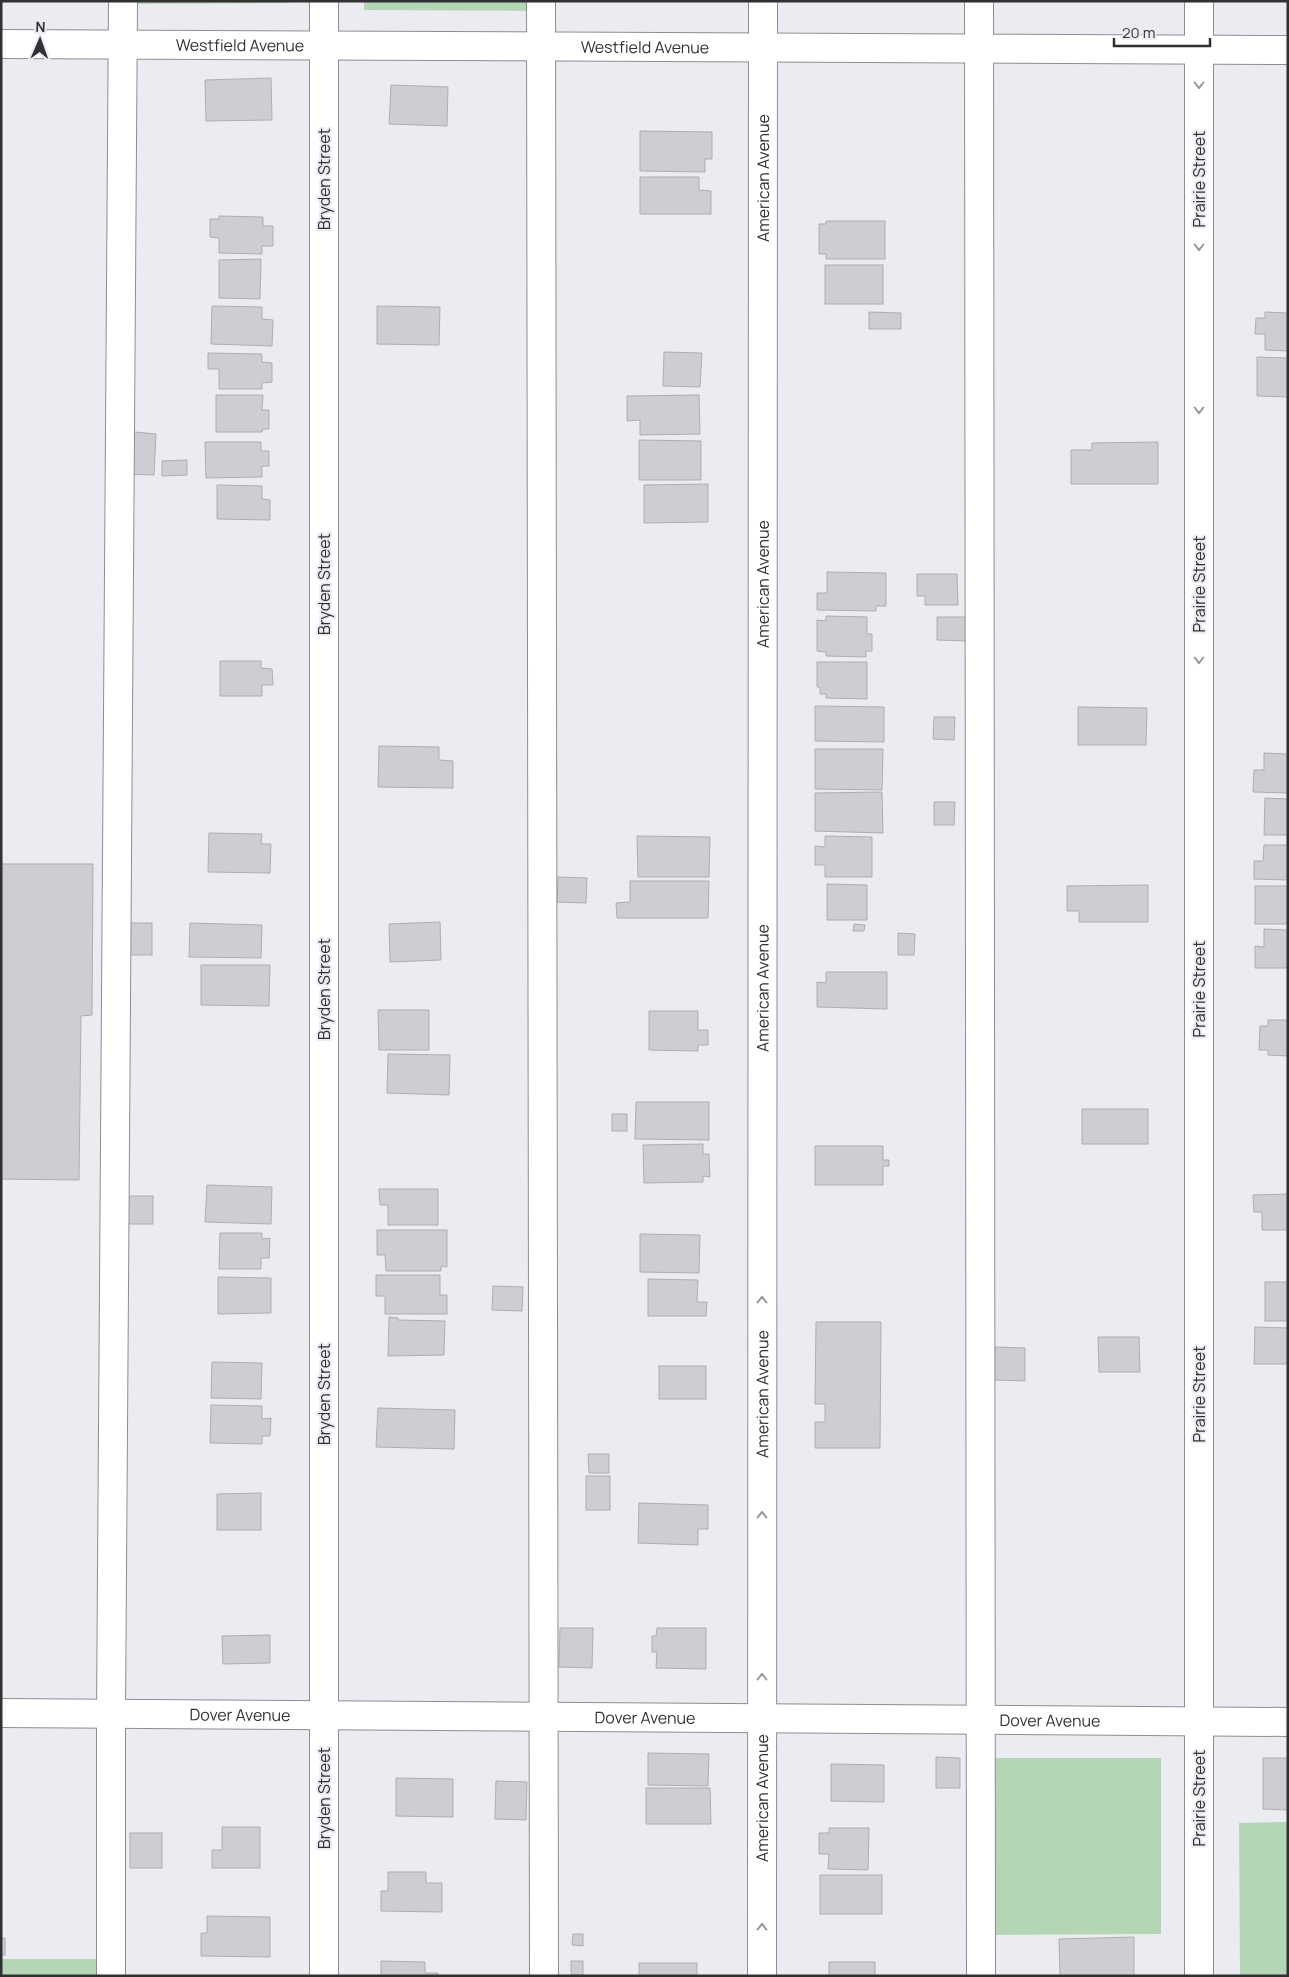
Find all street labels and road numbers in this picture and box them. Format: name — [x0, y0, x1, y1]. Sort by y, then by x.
street label: Westfield Avenue — [176, 34, 304, 56]
street label: Westfield Avenue — [581, 36, 709, 58]
street label: American Avenue — [752, 114, 774, 242]
street label: Bryden Street — [313, 128, 335, 230]
street label: Prairie Street — [1188, 131, 1210, 227]
street label: American Avenue — [752, 520, 774, 648]
street label: Bryden Street — [313, 533, 335, 635]
street label: Prairie Street — [1188, 536, 1210, 632]
street label: American Avenue — [751, 924, 774, 1052]
street label: Bryden Street — [313, 938, 335, 1040]
street label: Prairie Street — [1188, 941, 1210, 1037]
street label: American Avenue — [751, 1330, 773, 1458]
street label: Bryden Street — [313, 1343, 335, 1445]
street label: Prairie Street — [1188, 1346, 1210, 1442]
street label: Dover Avenue — [189, 1703, 291, 1726]
street label: Dover Avenue — [594, 1706, 696, 1729]
street label: Dover Avenue — [999, 1709, 1100, 1732]
street label: American Avenue — [751, 1734, 773, 1862]
street label: Bryden Street — [313, 1747, 335, 1849]
street label: Prairie Street — [1188, 1750, 1210, 1846]

